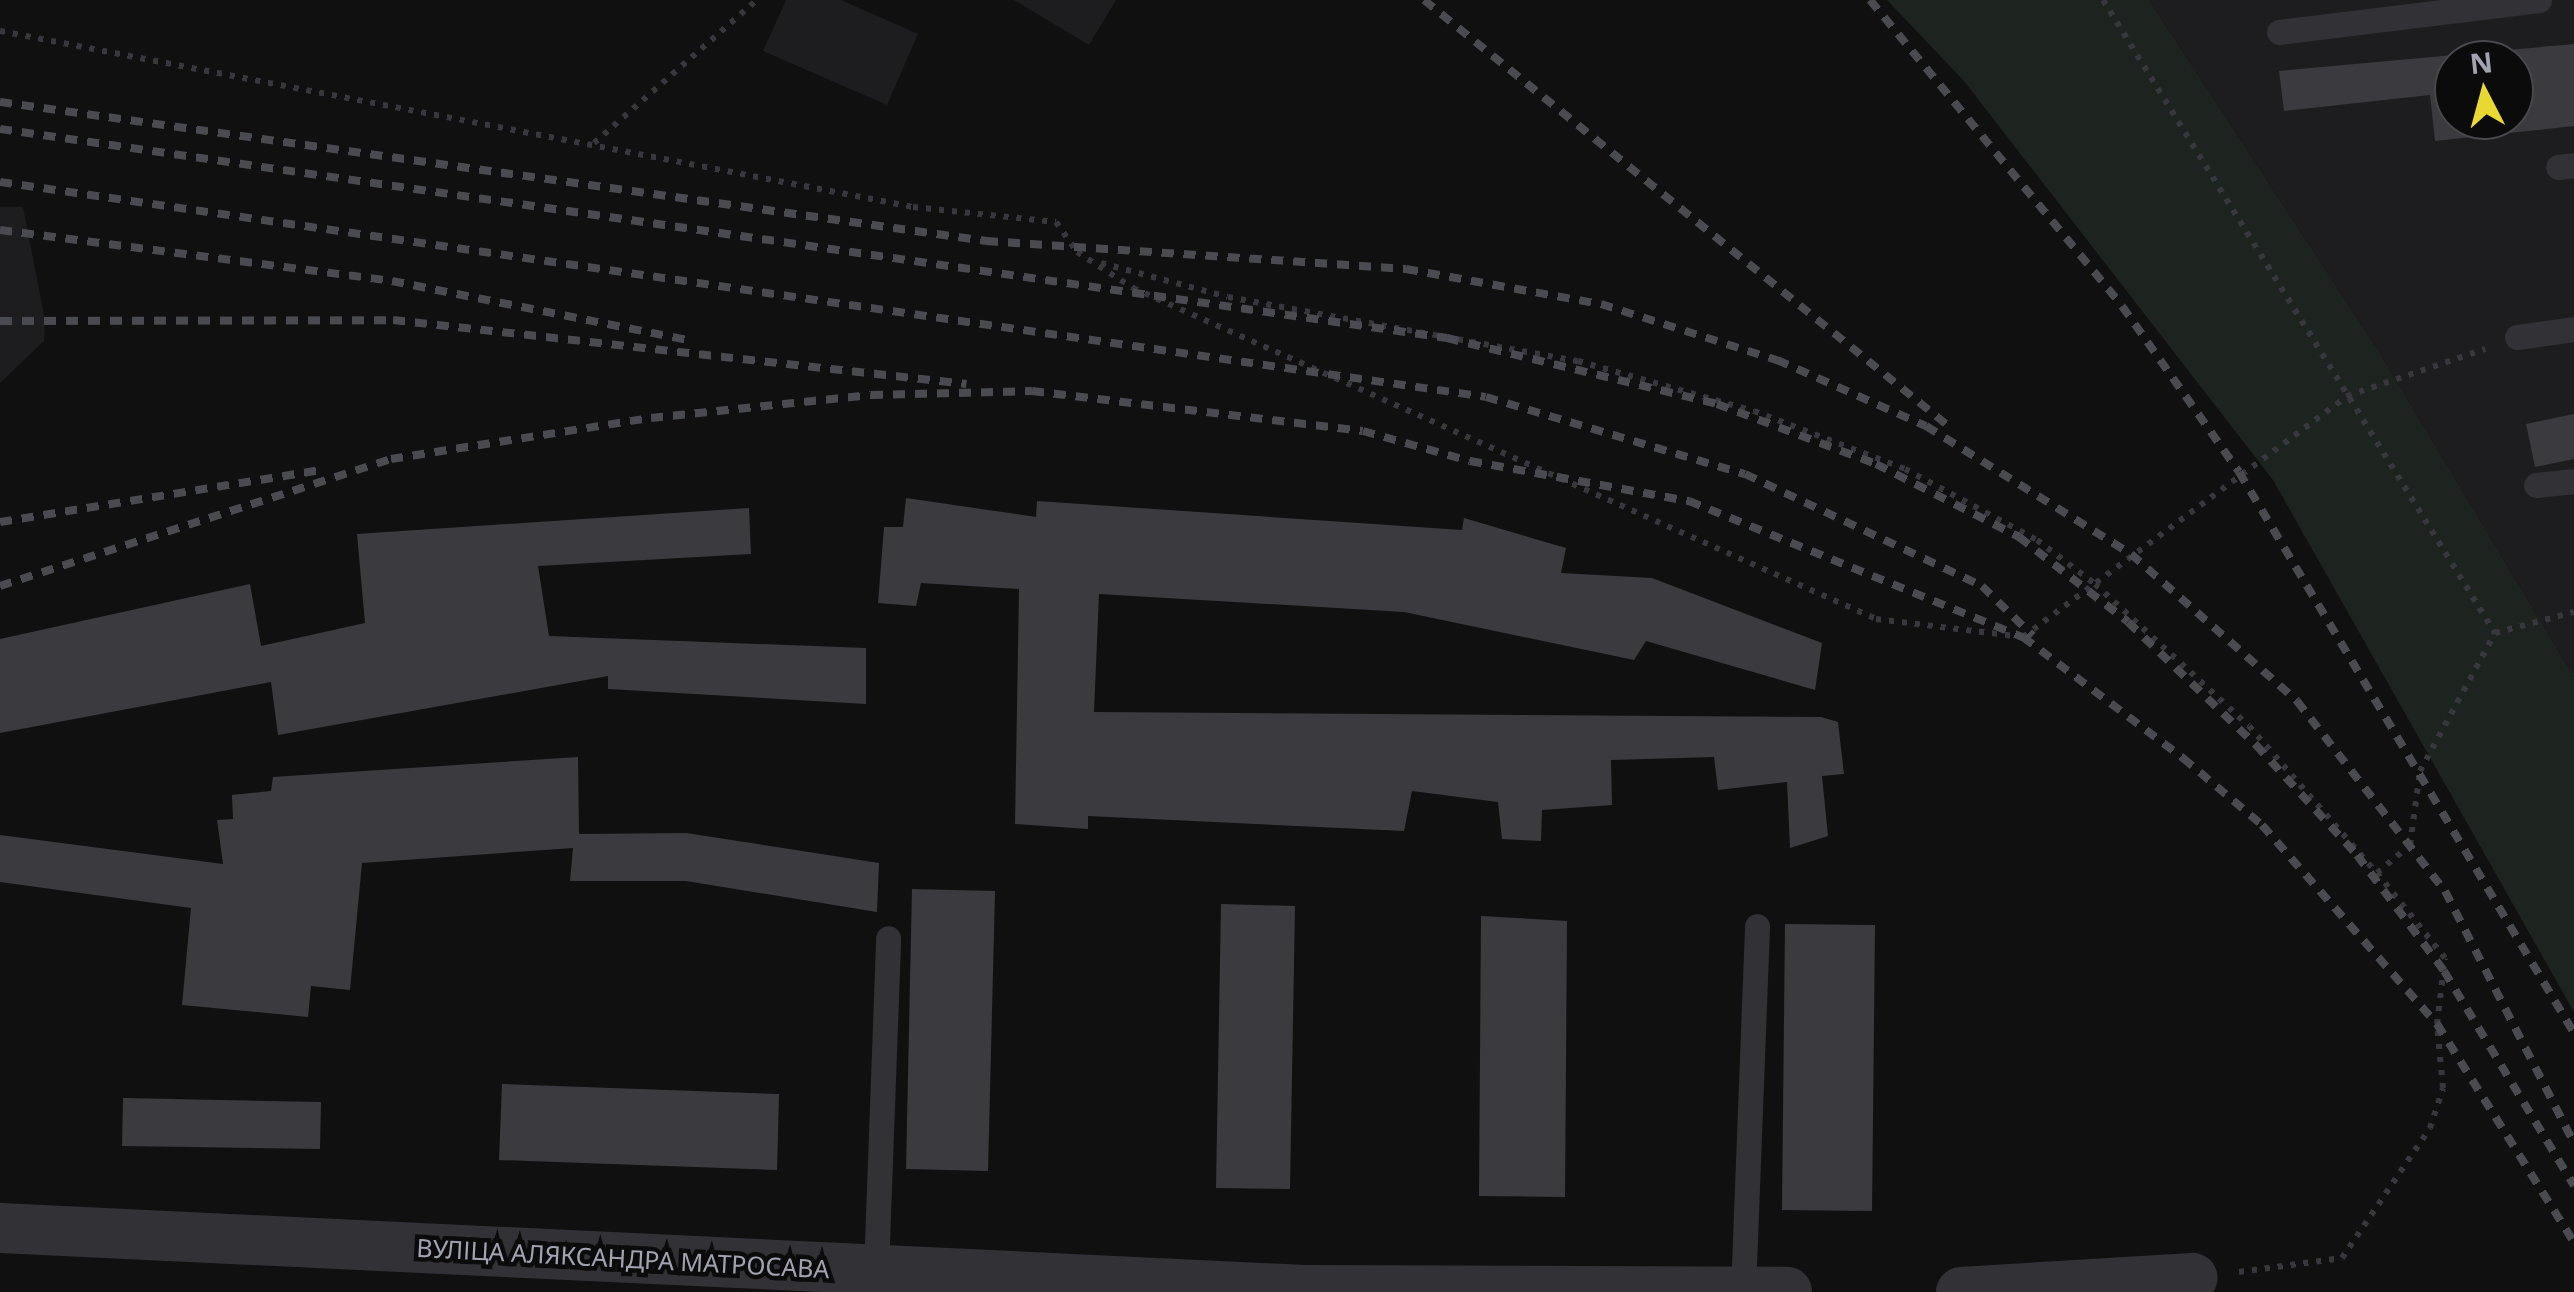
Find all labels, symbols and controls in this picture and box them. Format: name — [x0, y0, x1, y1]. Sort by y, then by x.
north arrow — [2434, 40, 2534, 140]
text: N — [2468, 42, 2494, 82]
street label: ВУЛІЦА АЛЯКСАНДРА МАТРОСАВА — [416, 1232, 830, 1284]

